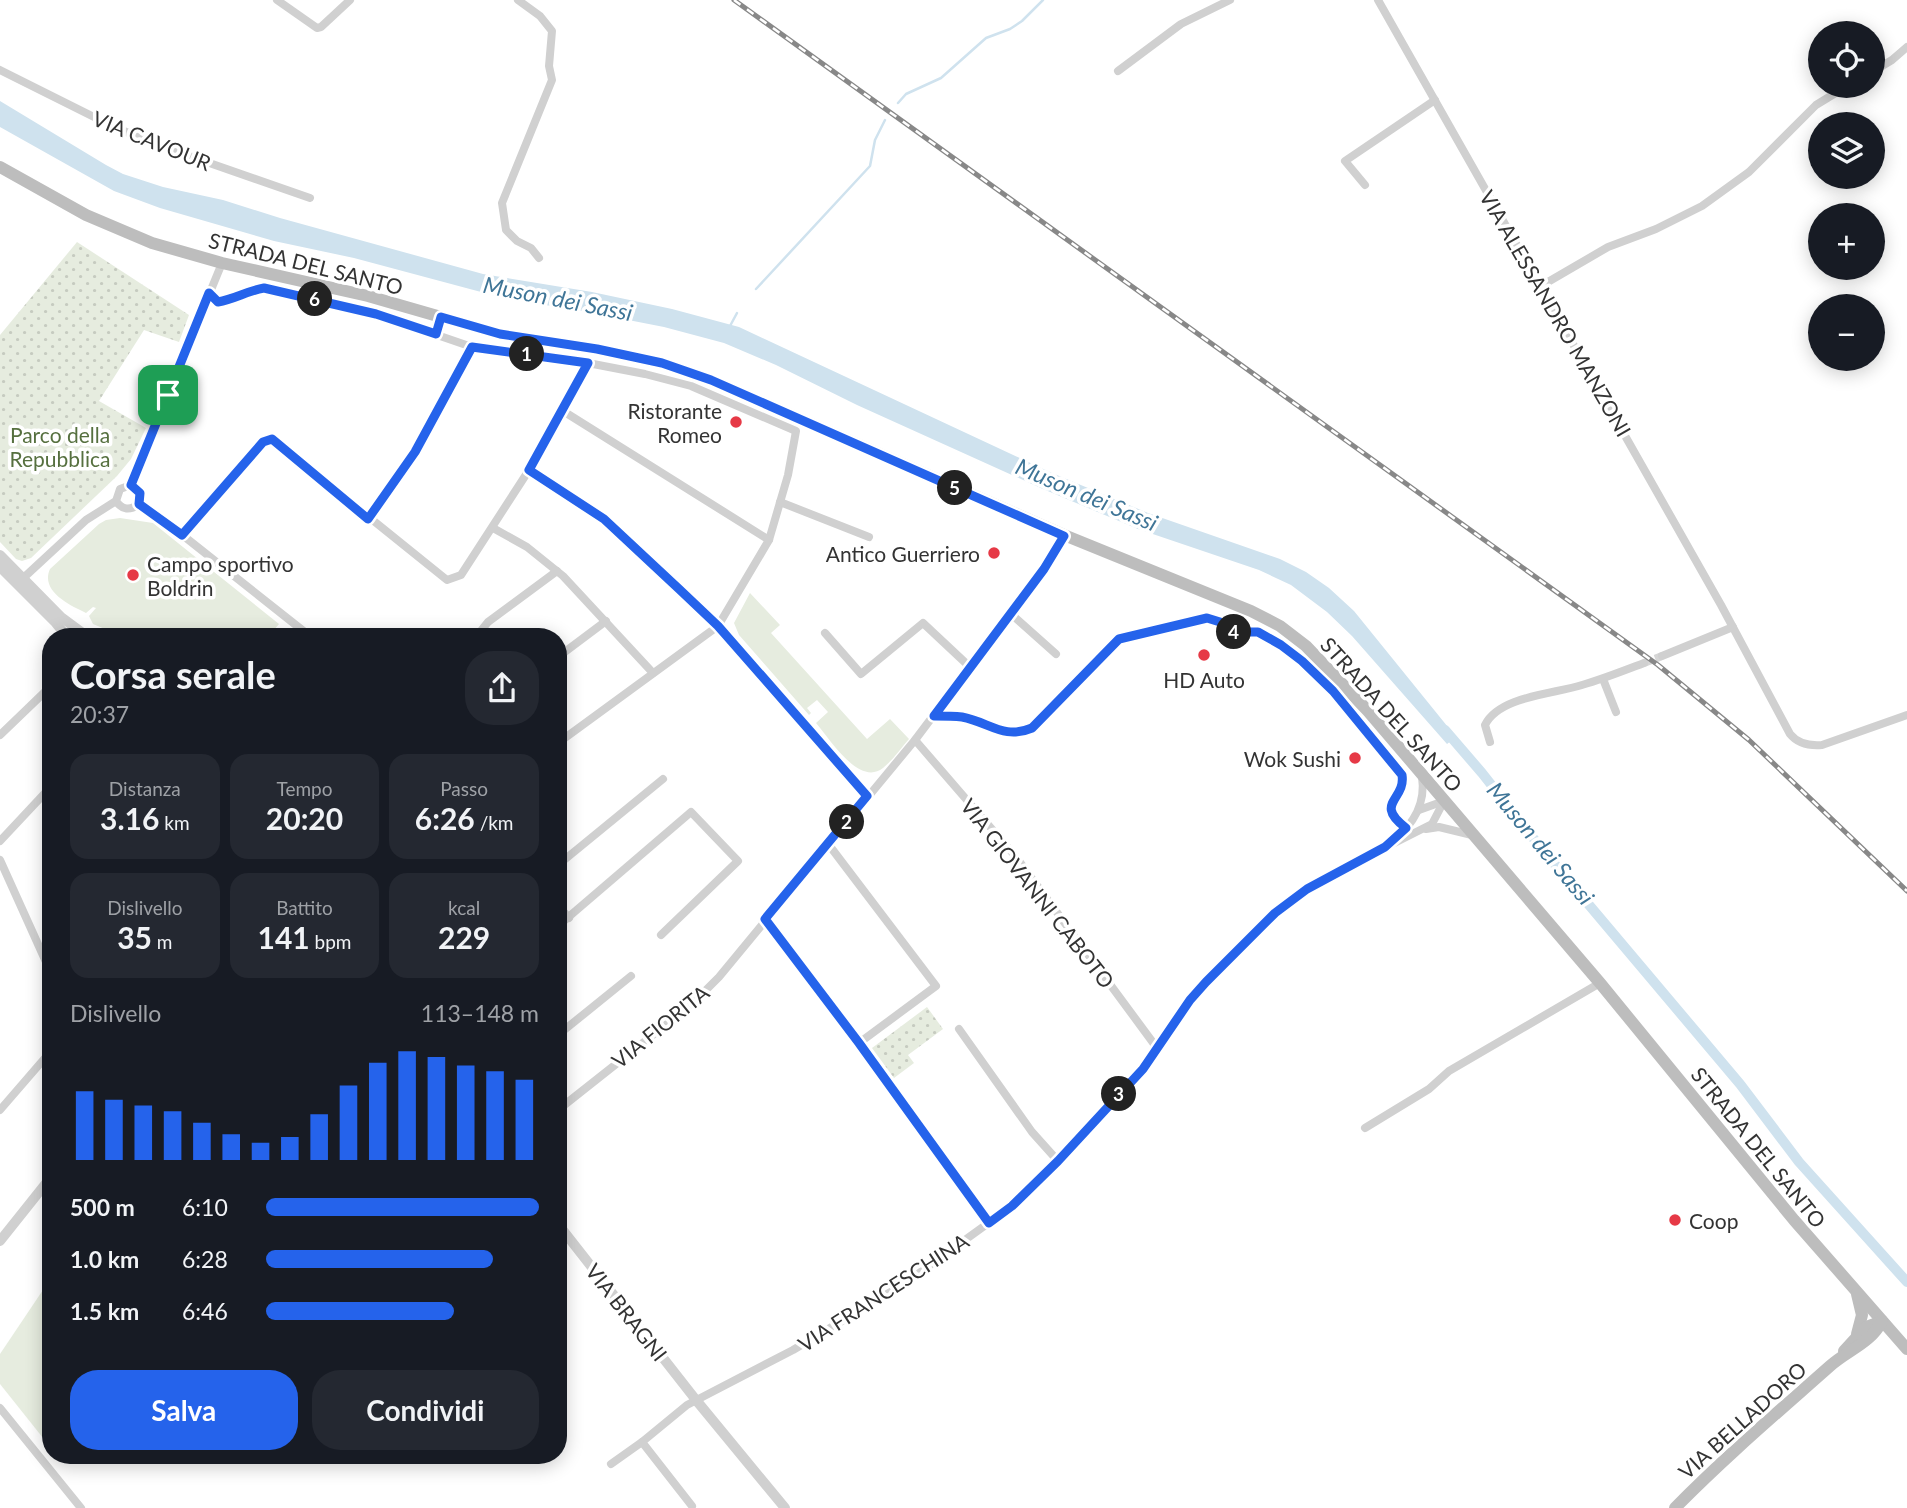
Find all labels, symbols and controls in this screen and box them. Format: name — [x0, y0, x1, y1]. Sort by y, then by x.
map controls — [1808, 21, 1885, 371]
button: locate — [1808, 21, 1885, 98]
street label: VIA CAVOUR — [89, 105, 216, 175]
button: layers — [1808, 112, 1885, 189]
street label: VIA ALESSANDRO MANZONI — [1475, 185, 1637, 441]
button: + — [1808, 203, 1885, 280]
street label: STRADA DEL SANTO — [206, 227, 406, 299]
water label: Muson dei Sassi — [481, 270, 635, 326]
pin: 6 — [298, 282, 332, 316]
text: 6 — [309, 287, 320, 310]
button: − — [1808, 294, 1885, 371]
pin: 1 — [510, 336, 544, 372]
text: 1 — [521, 342, 532, 365]
pin — [138, 365, 198, 425]
icon: arrive — [149, 376, 187, 414]
place label: Ristorante Romeo — [627, 398, 722, 447]
marker: Ristorante Romeo — [728, 414, 744, 430]
park label: Parco della Repubblica — [9, 422, 111, 471]
water label: Muson dei Sassi — [1012, 452, 1162, 536]
pin: 5 — [937, 470, 972, 505]
text: 5 — [949, 476, 960, 499]
place label: Antico Guerriero — [826, 541, 980, 566]
marker: Antico Guerriero — [986, 545, 1002, 561]
place label: Campo sportivo Boldrin — [147, 551, 294, 600]
marker: Campo sportivo Boldrin — [125, 567, 141, 583]
pin: 4 — [1216, 614, 1252, 650]
text: 4 — [1228, 620, 1239, 643]
street label: STRADA DEL SANTO — [1316, 632, 1468, 796]
marker: HD Auto — [1196, 647, 1212, 663]
text: Corsa serale — [70, 651, 276, 697]
button: share — [465, 651, 539, 725]
place label: HD Auto — [1163, 667, 1245, 692]
text: 20:37 — [70, 700, 129, 728]
place label: Wok Sushi — [1244, 746, 1341, 771]
marker: Wok Sushi — [1347, 750, 1363, 766]
water label: Muson dei Sassi — [1482, 776, 1600, 910]
text: Distanza — [109, 777, 181, 800]
text: Tempo — [277, 777, 332, 800]
text: Passo — [440, 777, 488, 800]
street label: VIA GIOVANNI CABOTO — [956, 793, 1120, 993]
text: 3.16 — [100, 800, 159, 836]
text: 20:20 — [266, 800, 343, 836]
text: 6:26 — [415, 800, 475, 836]
pin: 2 — [830, 804, 864, 840]
text: 2 — [841, 810, 852, 833]
text: km — [159, 811, 190, 834]
text: /km — [475, 811, 514, 834]
text: Dislivello — [107, 896, 183, 919]
text: Battito — [276, 896, 333, 919]
text: kcal — [448, 896, 480, 919]
text: 35 — [117, 919, 152, 955]
text: 141 — [258, 919, 310, 955]
text: 229 — [438, 919, 490, 955]
text: m — [152, 930, 172, 953]
text: bpm — [310, 930, 351, 953]
street label: VIA FIORITA — [606, 979, 714, 1073]
text: Dislivello — [70, 999, 161, 1027]
text: 113–148 m — [421, 999, 539, 1027]
street label: STRADA DEL SANTO — [1687, 1062, 1831, 1232]
pin: 3 — [1102, 1076, 1136, 1112]
text: 3 — [1113, 1082, 1124, 1105]
text: 500 m — [70, 1193, 135, 1221]
text: 6:10 — [182, 1193, 228, 1221]
place label: Coop — [1689, 1208, 1738, 1233]
marker: Coop — [1667, 1212, 1683, 1228]
street label: VIA FRANCESCHINA — [793, 1227, 973, 1356]
text: 1.0 km — [70, 1245, 139, 1273]
text: 6:28 — [182, 1245, 228, 1273]
street label: VIA BRAGNI — [581, 1258, 673, 1366]
text: 1.5 km — [70, 1297, 139, 1325]
text: 6:46 — [182, 1297, 228, 1325]
street label: VIA BELLADORO — [1673, 1356, 1811, 1484]
button: Salva — [70, 1370, 298, 1450]
button: Condividi — [312, 1370, 539, 1450]

